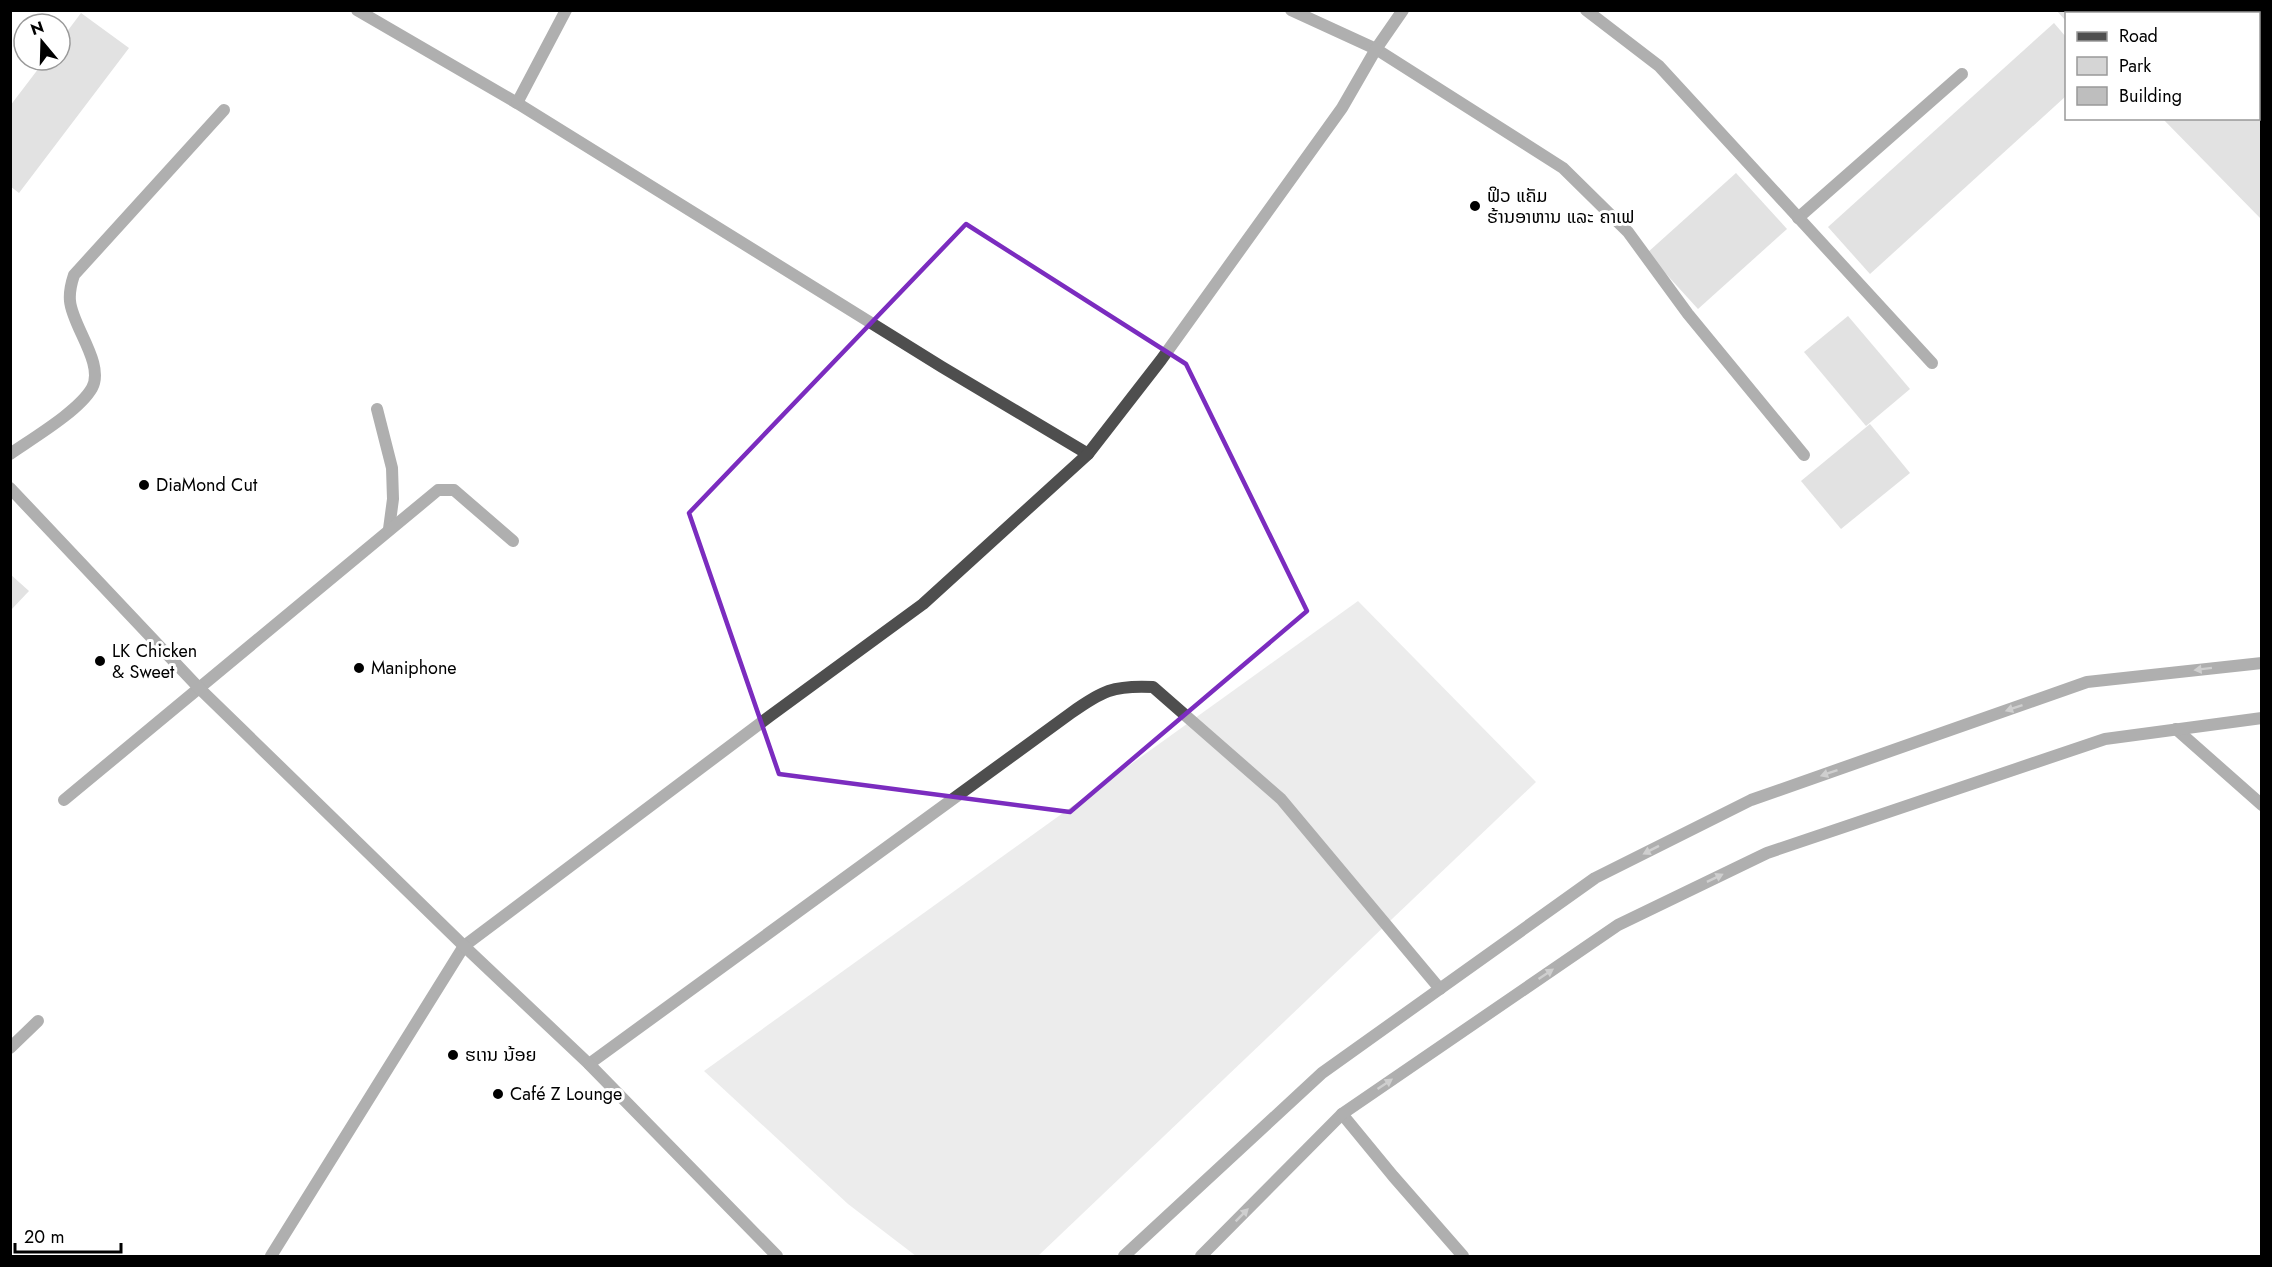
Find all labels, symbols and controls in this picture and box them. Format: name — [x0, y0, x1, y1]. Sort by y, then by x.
north arrow — [12, 12, 72, 72]
legend — [2065, 12, 2260, 120]
text: N — [28, 15, 47, 41]
text: Road — [2119, 23, 2158, 49]
text: Park — [2119, 53, 2151, 79]
text: Building — [2119, 83, 2182, 109]
place label: ຟິວ ແຄັມ ຮ້ານອາຫານ ແລະ ຄາເຟ — [1487, 183, 1635, 230]
marker: ຟິວ ແຄັມ ຮ້ານອາຫານ ແລະ ຄາເຟ — [1468, 199, 1482, 213]
place label: DiaMond Cut — [156, 472, 258, 498]
marker: DiaMond Cut — [137, 478, 151, 492]
place label: LK Chicken & Sweet — [112, 638, 197, 685]
marker: LK Chicken & Sweet — [93, 654, 107, 668]
place label: Maniphone — [371, 655, 457, 681]
marker: Maniphone — [352, 661, 366, 675]
one-way arrow — [2194, 664, 2213, 674]
one-way arrow — [2004, 704, 2022, 714]
one-way arrow — [1820, 768, 1838, 778]
one-way arrow — [1642, 845, 1660, 855]
one-way arrow — [1707, 873, 1724, 883]
one-way arrow — [1538, 968, 1554, 980]
place label: ຮເານ ນ້ອຍ — [465, 1042, 537, 1068]
marker: ຮເານ ນ້ອຍ — [446, 1048, 460, 1062]
one-way arrow — [1377, 1078, 1393, 1090]
place label: Café Z Lounge — [510, 1081, 622, 1107]
marker: Café Z Lounge — [491, 1087, 505, 1101]
one-way arrow — [1234, 1208, 1249, 1222]
scale bar — [15, 1216, 122, 1254]
text: 20 m — [24, 1224, 64, 1250]

